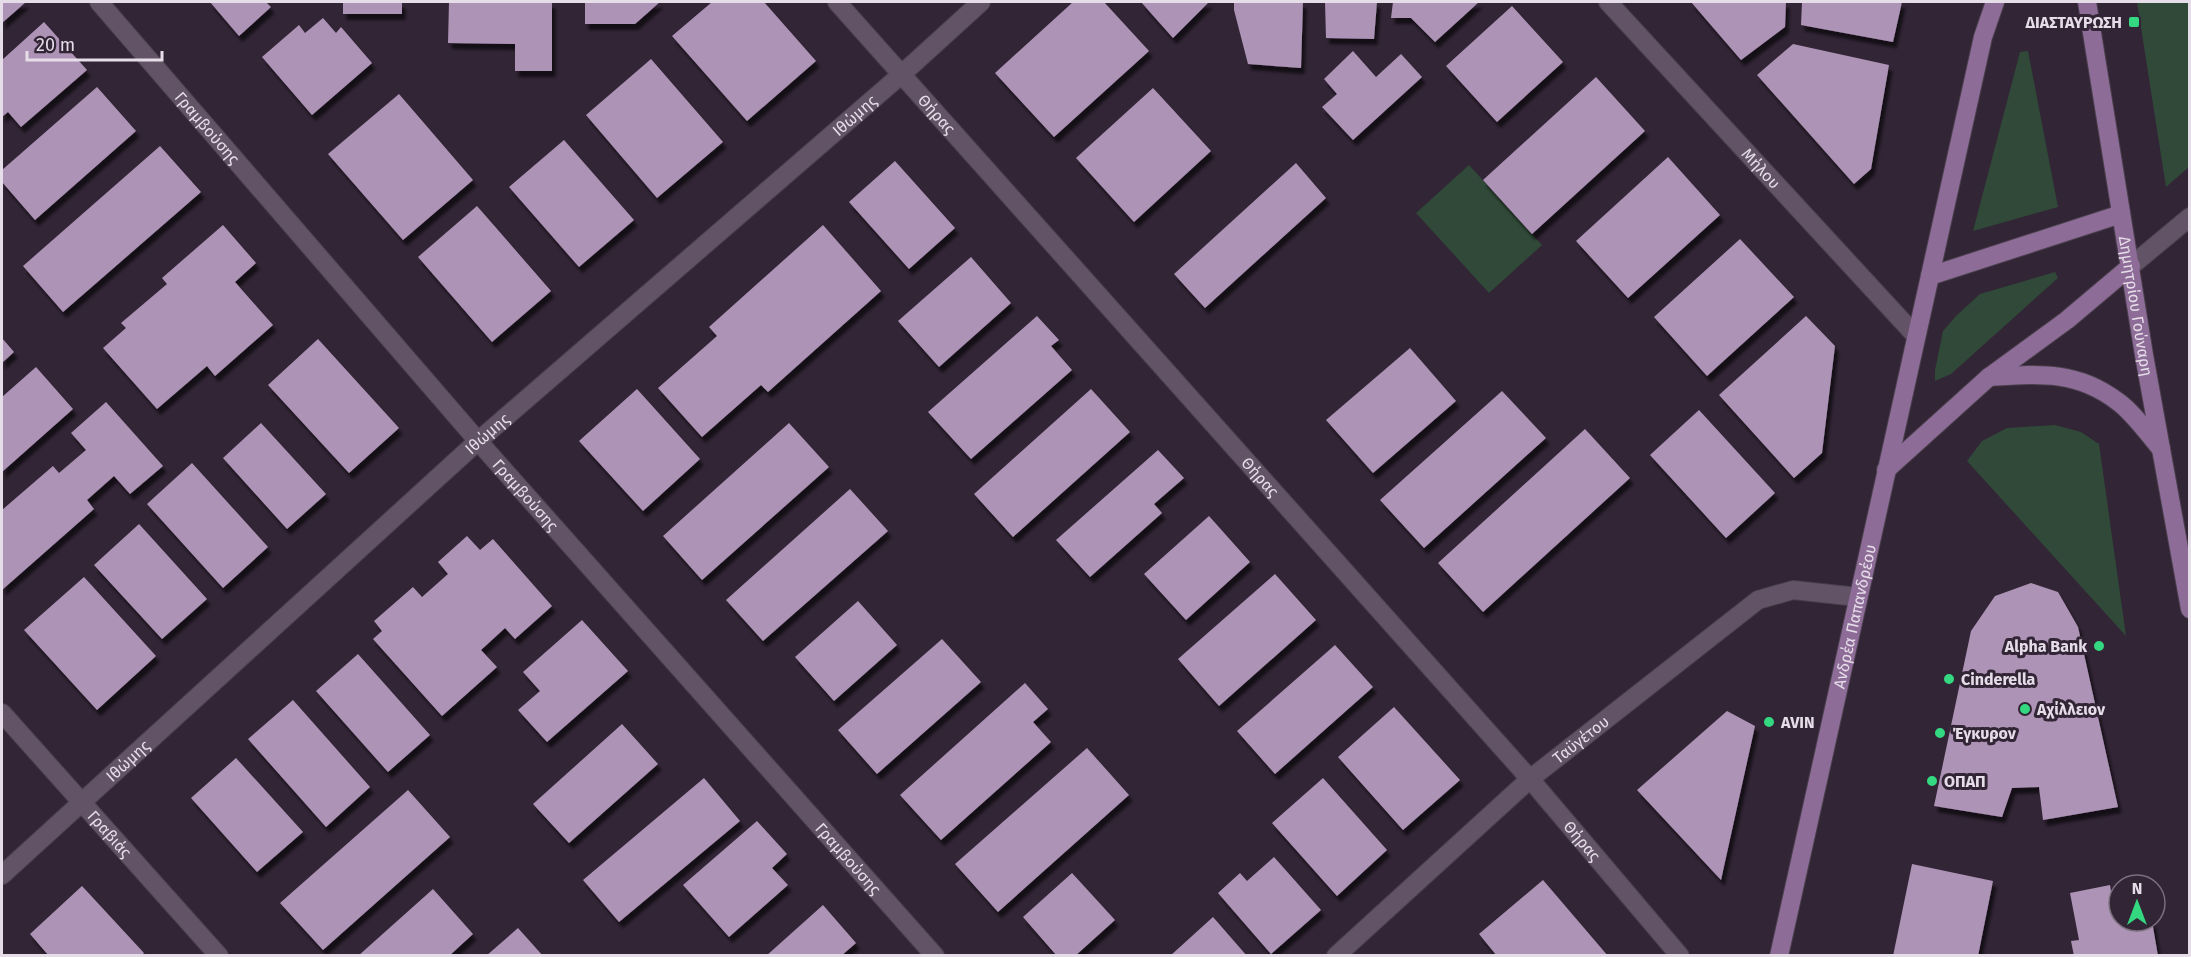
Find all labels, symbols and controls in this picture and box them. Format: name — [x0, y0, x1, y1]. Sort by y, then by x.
place label: ΔΙΑΣΤΑΥΡΩΣΗ — [2024, 13, 2122, 32]
marker: ΔΙΑΣΤΑΥΡΩΣΗ — [2127, 15, 2141, 29]
scale bar — [27, 24, 162, 62]
text: 20 m — [36, 34, 75, 56]
street label: Γραμβούσης — [171, 88, 244, 168]
street label: Ιθώμης — [828, 90, 881, 140]
street label: Θήρας — [914, 90, 960, 138]
street label: Μήλου — [1738, 144, 1785, 192]
street label: Δημητρίου Γούναρη — [2115, 234, 2157, 378]
street label: Ιθώμης — [461, 408, 514, 458]
street label: Θήρας — [1238, 453, 1283, 501]
street label: Γραμβούσης — [489, 455, 563, 535]
street label: Ανδρέα Παπανδρέου — [1829, 542, 1880, 690]
place label: Alpha Bank — [2004, 637, 2087, 656]
marker: Alpha Bank — [2092, 639, 2106, 653]
place label: Cinderella — [1961, 670, 2036, 689]
marker: Cinderella — [1942, 672, 1956, 686]
place label: Αχίλλειον — [2036, 700, 2106, 719]
marker: Αχίλλειον — [2018, 702, 2032, 716]
street label: Ταϋγέτου — [1549, 711, 1613, 767]
place label: AVIN — [1780, 713, 1815, 732]
marker: AVIN — [1762, 715, 1776, 729]
place label: Έγκυρον — [1952, 724, 2017, 743]
marker: Έγκυρον — [1933, 726, 1947, 740]
street label: Ιθώμης — [102, 735, 154, 785]
place label: ΟΠΑΠ — [1944, 772, 1986, 791]
marker: ΟΠΑΠ — [1925, 774, 1939, 788]
street label: Γραβιάς — [84, 806, 136, 862]
street label: Θήρας — [1560, 817, 1605, 865]
street label: Γραμβούσης — [812, 819, 886, 899]
north arrow — [2107, 873, 2167, 933]
text: N — [2132, 879, 2142, 898]

